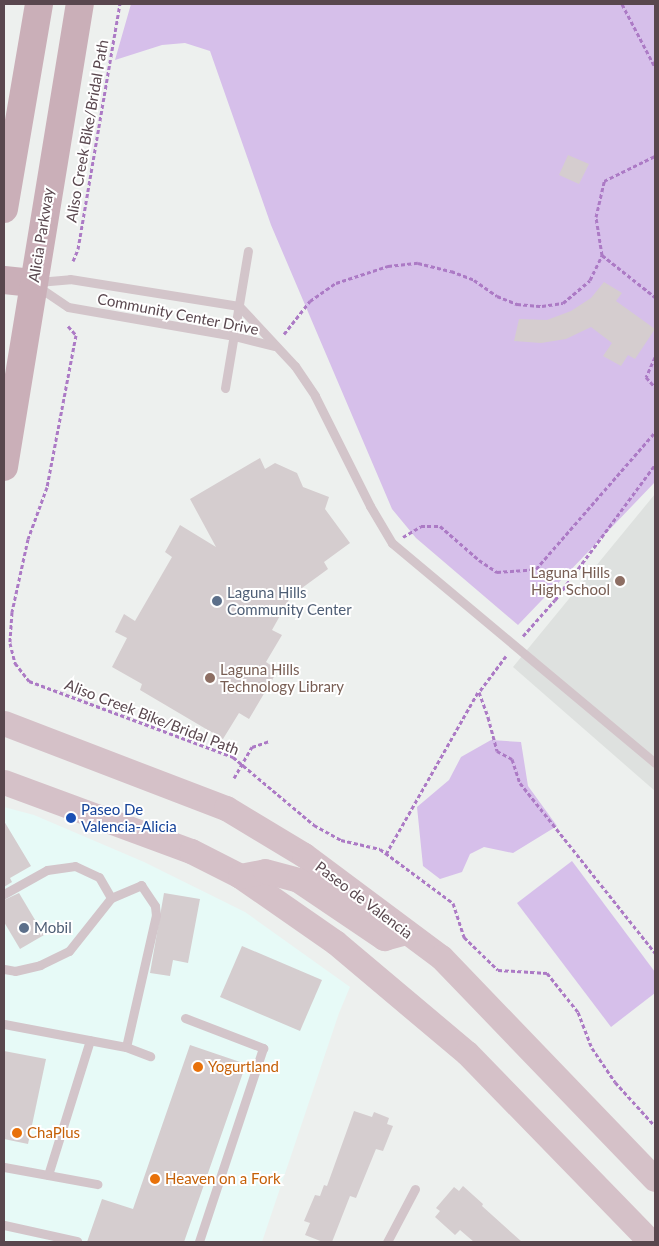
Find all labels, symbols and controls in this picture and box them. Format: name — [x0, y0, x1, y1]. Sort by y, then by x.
street label: Aliso Creek Bike/Bridal Path — [62, 38, 112, 224]
street label: Alicia Parkway — [25, 187, 57, 283]
street label: Community Center Drive — [95, 289, 261, 339]
place label: Laguna Hills High School — [531, 563, 610, 598]
marker: Laguna Hills High School — [614, 575, 626, 587]
place label: Laguna Hills Community Center — [227, 583, 352, 618]
marker: Laguna Hills Community Center — [211, 595, 223, 607]
place label: Laguna Hills Technology Library — [220, 660, 344, 695]
marker: Laguna Hills Technology Library — [204, 672, 216, 684]
street label: Aliso Creek Bike/Bridal Path — [62, 675, 242, 759]
place label: Paseo De Valencia-Alicia — [81, 800, 177, 835]
marker: Paseo De Valencia-Alicia — [65, 812, 77, 824]
street label: Paseo de Valencia — [312, 857, 416, 943]
place label: Mobil — [34, 919, 72, 937]
marker: Mobil — [18, 922, 30, 934]
place label: Yogurtland — [208, 1058, 279, 1076]
marker: Yogurtland — [192, 1061, 204, 1073]
place label: ChaPlus — [27, 1124, 80, 1142]
marker: ChaPlus — [11, 1127, 23, 1139]
place label: Heaven on a Fork — [165, 1170, 281, 1188]
marker: Heaven on a Fork — [149, 1173, 161, 1185]

